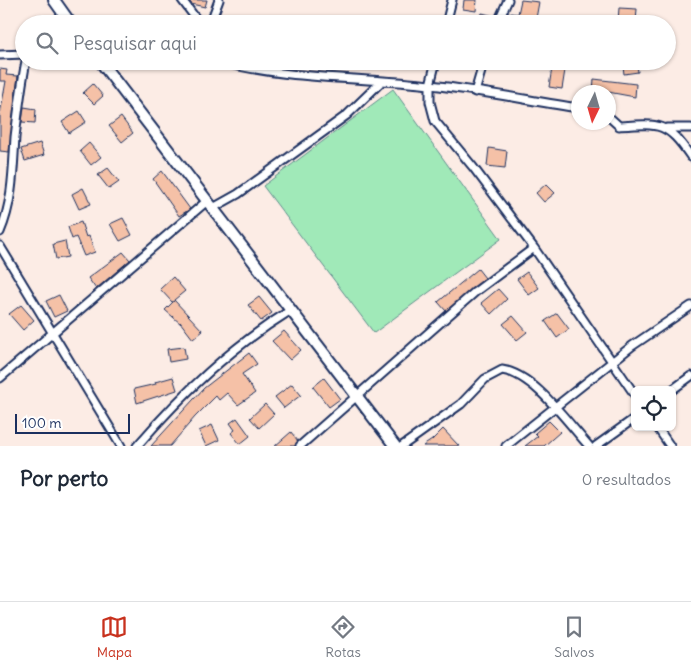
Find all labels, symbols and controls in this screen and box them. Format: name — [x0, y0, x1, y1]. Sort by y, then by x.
search box — [15, 15, 676, 70]
icon: search — [33, 29, 61, 57]
text: Pesquisar aqui — [73, 31, 197, 55]
north arrow — [571, 85, 616, 130]
map controls — [631, 386, 676, 431]
button: locate — [631, 386, 676, 431]
scale bar — [15, 411, 130, 434]
text: 100 m — [22, 414, 62, 432]
text: Por perto — [20, 465, 108, 492]
text: 0 resultados — [582, 469, 671, 489]
tab: Mapa — [97, 613, 132, 661]
tab: Rotas — [325, 613, 361, 661]
tab: Salvos — [554, 613, 594, 661]

